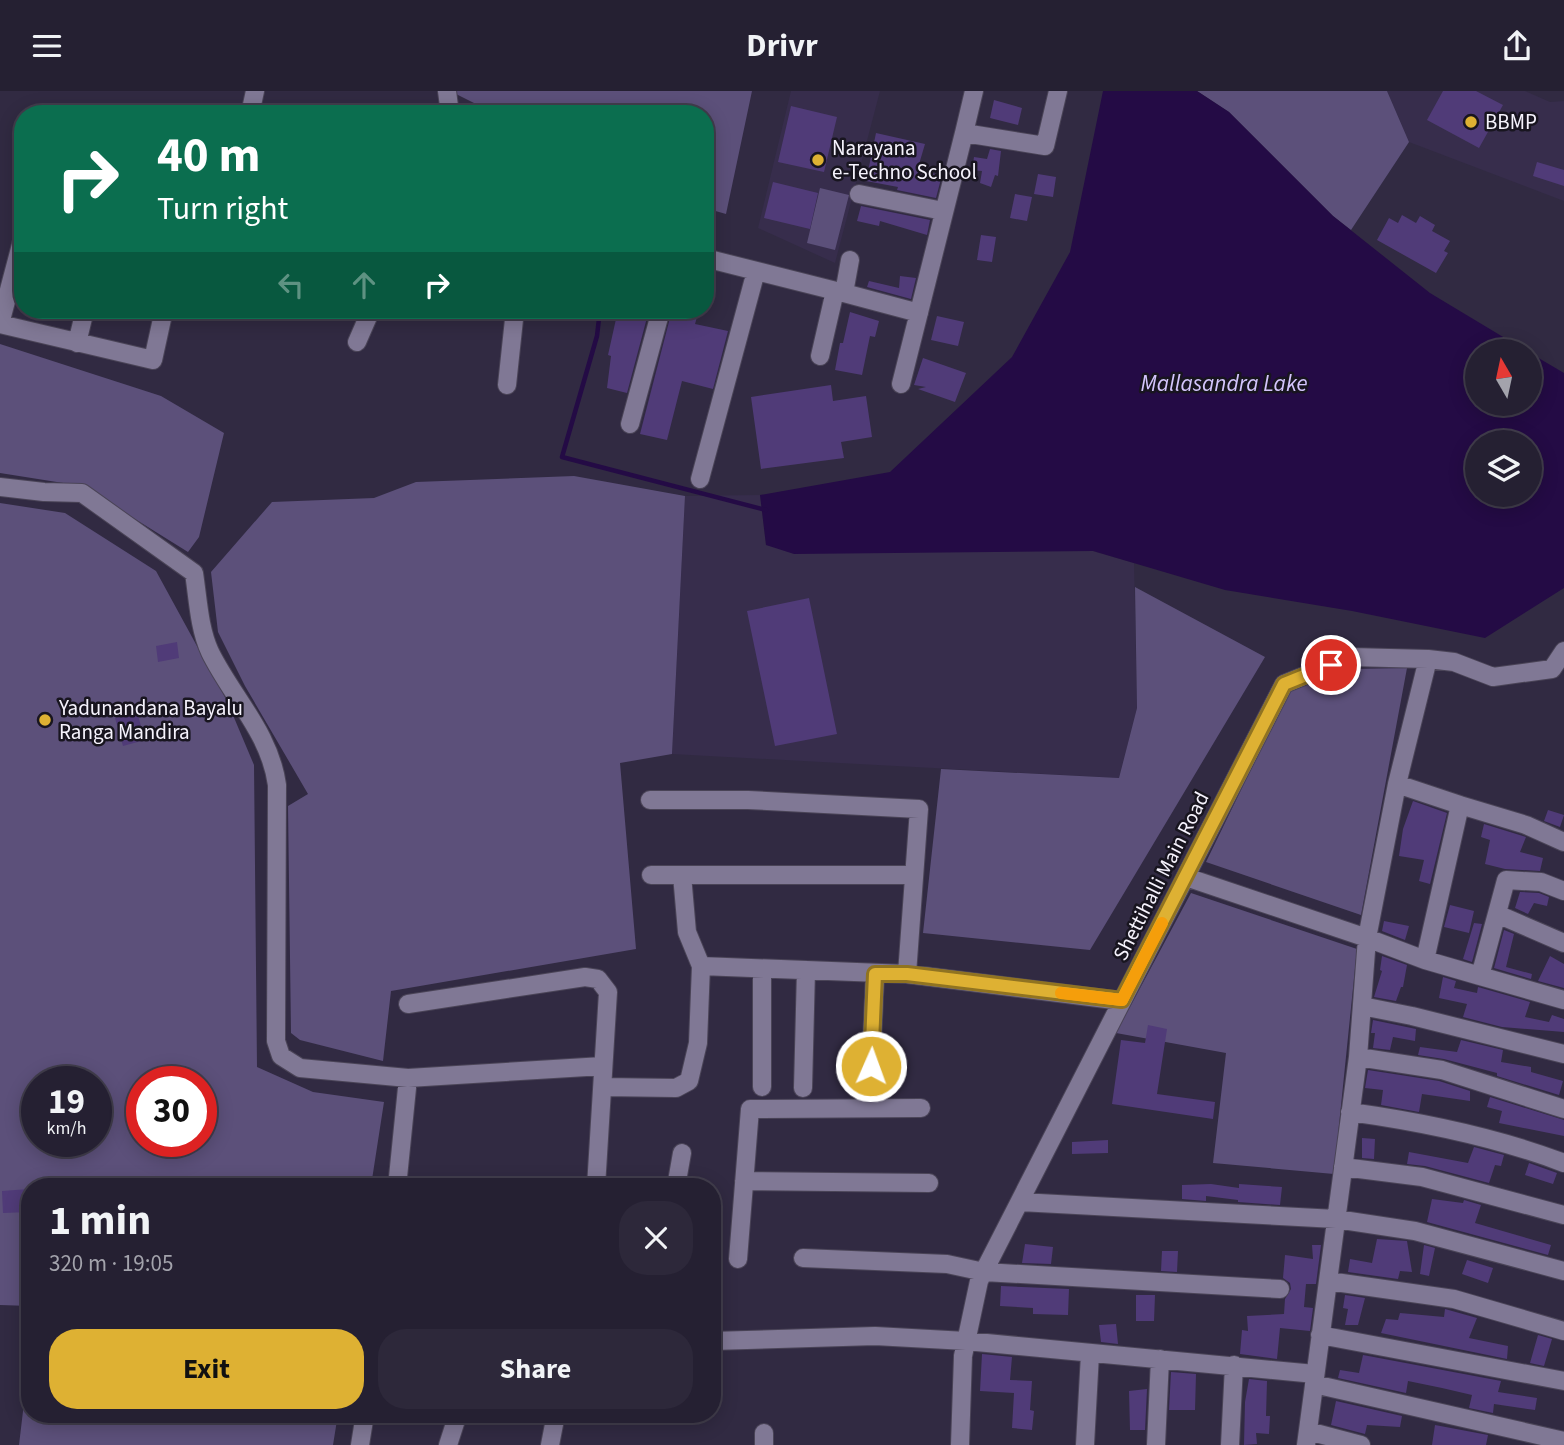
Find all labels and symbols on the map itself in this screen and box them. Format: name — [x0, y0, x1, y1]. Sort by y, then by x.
place label: BBMP — [1485, 107, 1537, 137]
marker: BBMP — [1463, 114, 1479, 130]
place label: Narayana e-Techno School — [832, 133, 977, 187]
marker: Narayana e-Techno School — [810, 152, 826, 168]
north arrow — [1465, 339, 1542, 417]
water label: Mallasandra Lake — [1140, 367, 1308, 400]
pin — [1301, 635, 1361, 695]
place label: Yadunandana Bayalu Ranga Mandira — [58, 693, 243, 747]
marker: Yadunandana Bayalu Ranga Mandira — [37, 712, 53, 728]
street label: Shettihalli Main Road — [1105, 786, 1217, 966]
position arrow — [834, 1029, 908, 1103]
speed limit sign: 30 — [126, 1066, 217, 1157]

